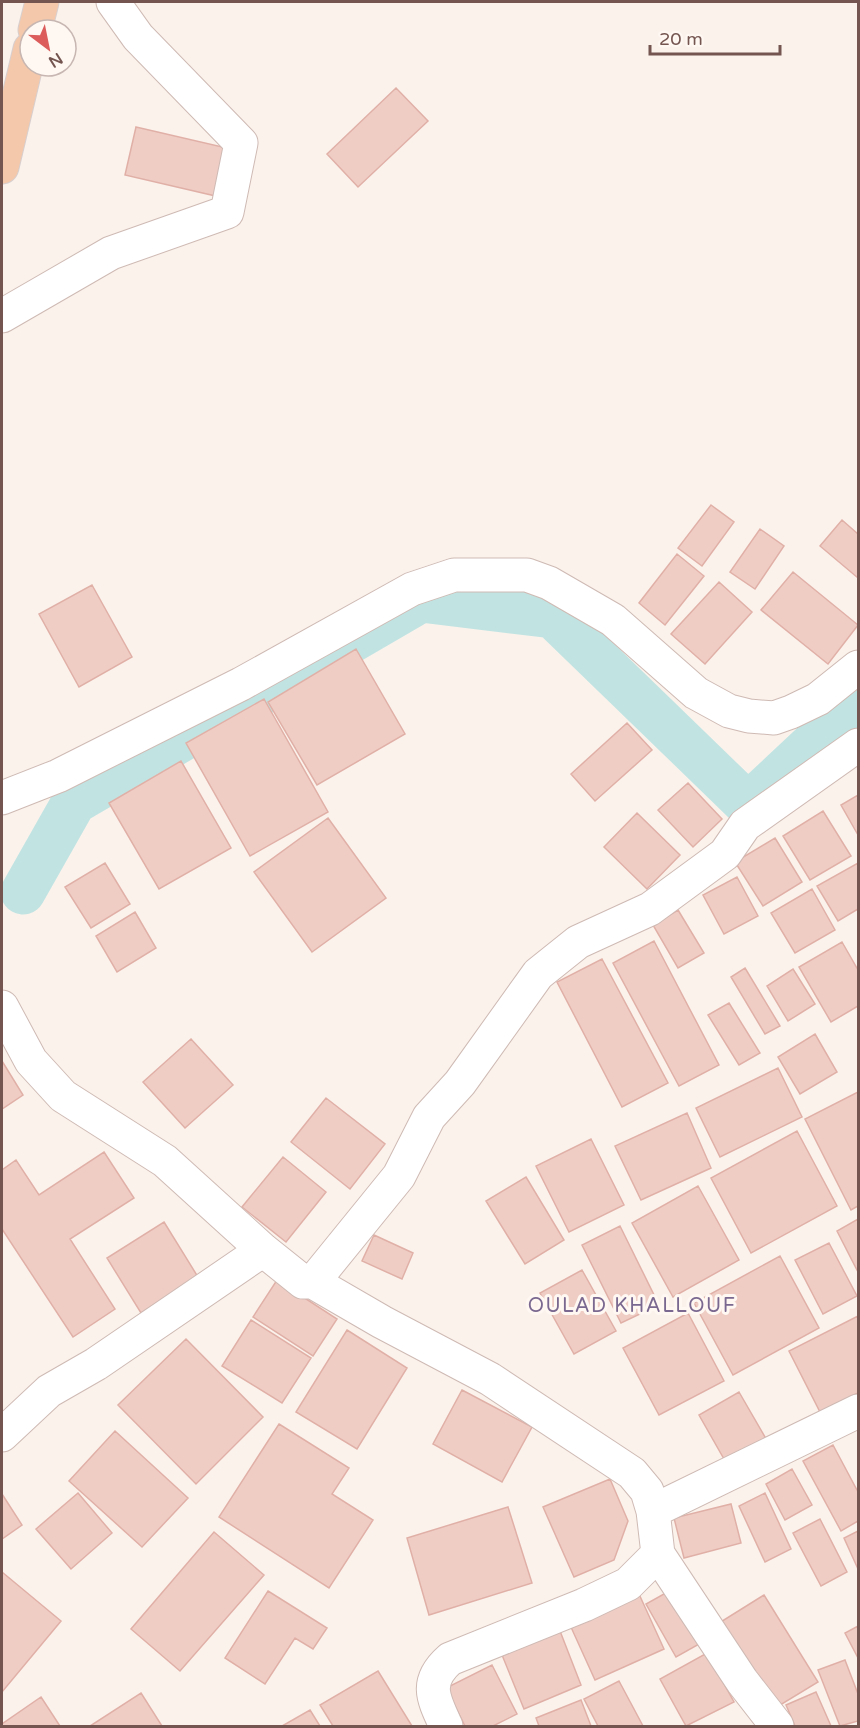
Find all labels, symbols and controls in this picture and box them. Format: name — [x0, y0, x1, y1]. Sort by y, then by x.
north arrow — [18, 18, 78, 78]
scale bar — [650, 18, 780, 56]
text: 20 m — [659, 28, 703, 50]
text: N — [45, 48, 66, 72]
district label: OULAD KHALLOUF — [528, 1294, 736, 1318]

